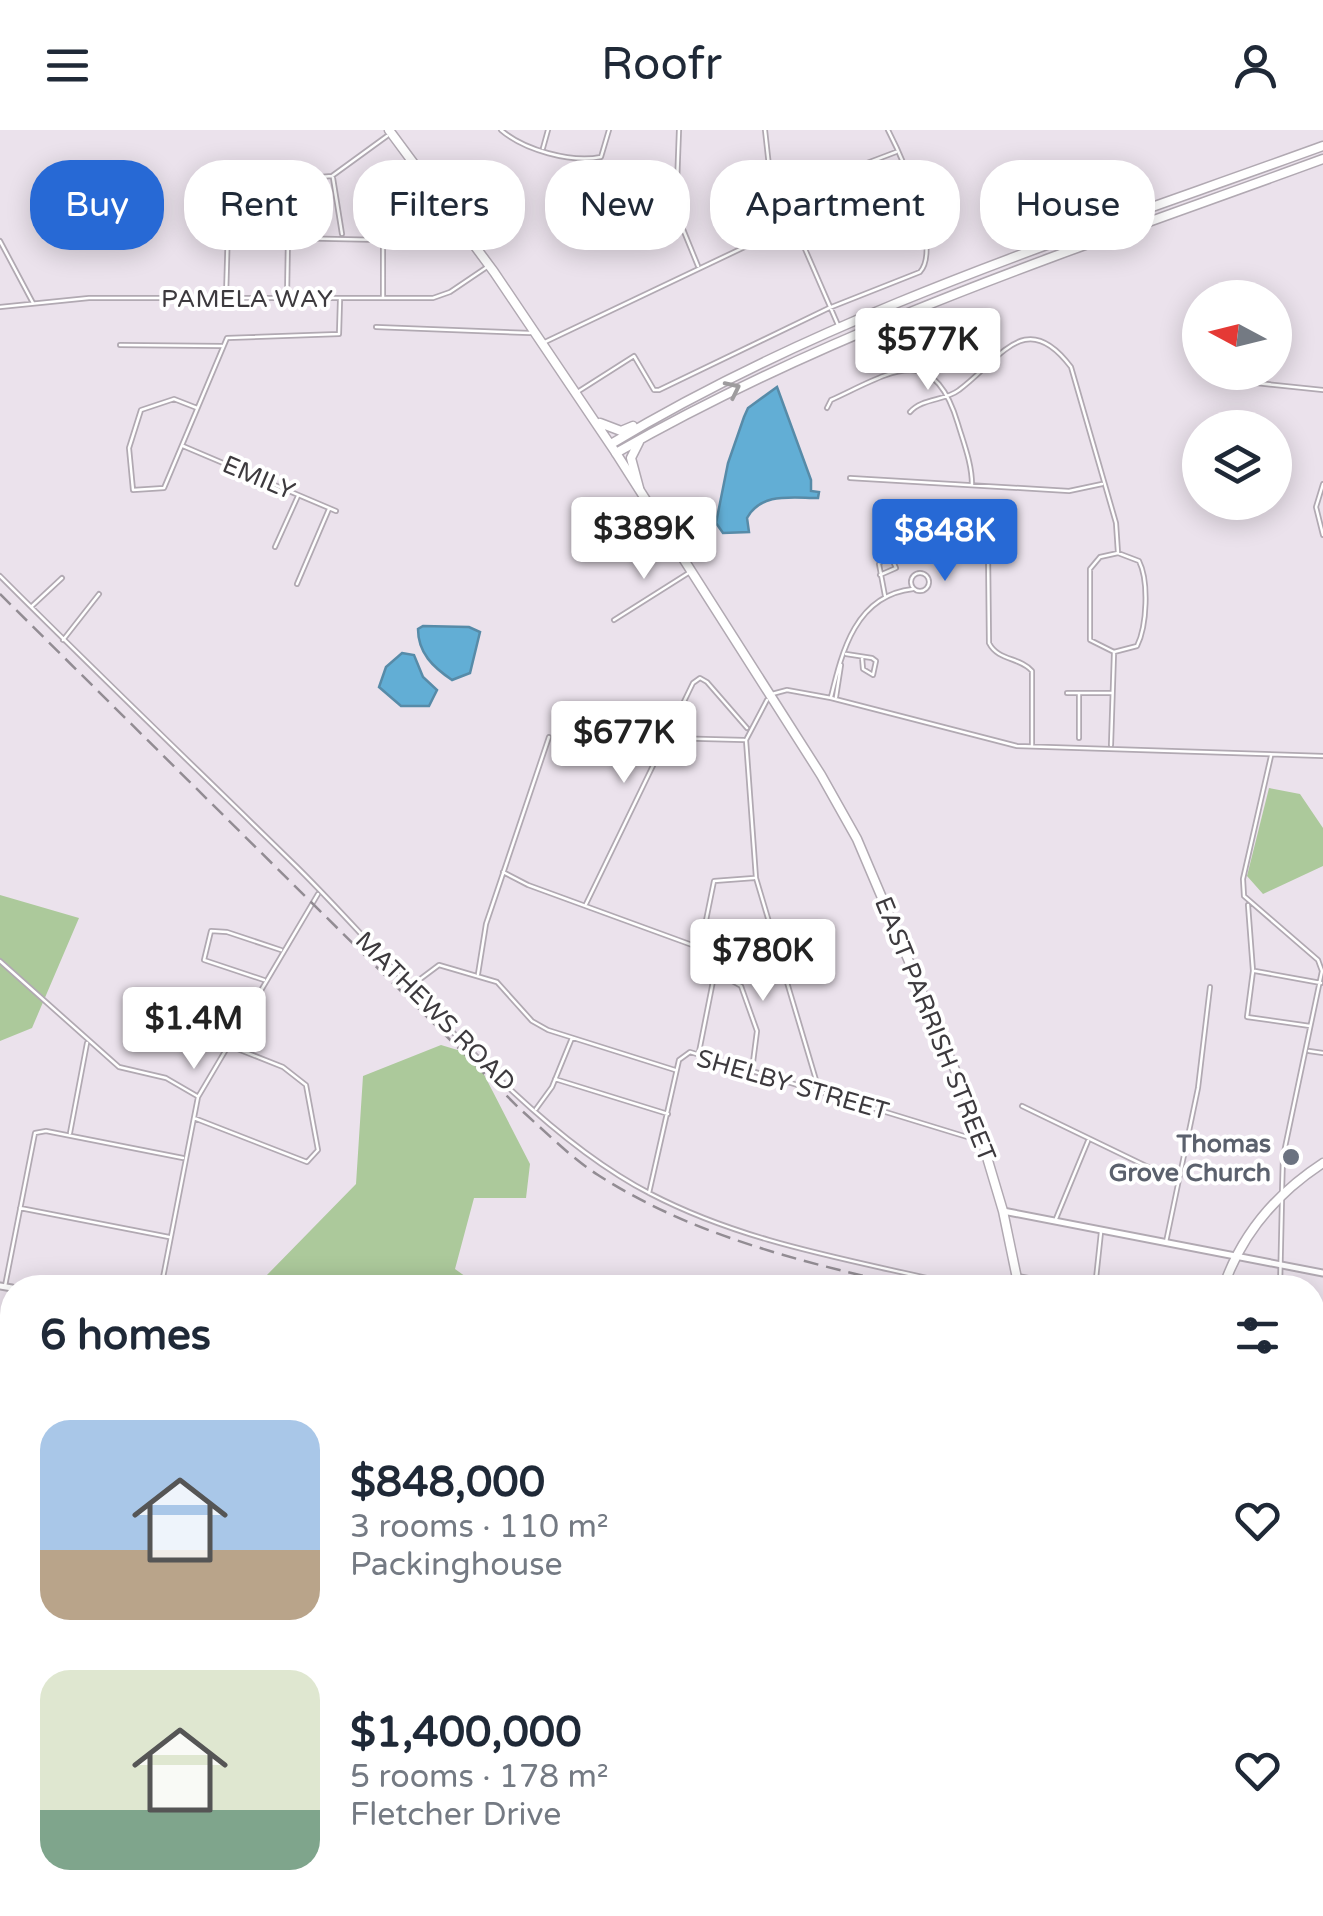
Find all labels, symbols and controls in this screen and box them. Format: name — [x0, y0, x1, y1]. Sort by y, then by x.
icon: menu — [40, 38, 95, 93]
text: Roofr — [601, 38, 722, 92]
icon: person — [1228, 38, 1283, 93]
chip: Buy — [30, 160, 164, 250]
chip: Rent — [184, 160, 333, 250]
chip: Filters — [353, 160, 525, 250]
chip: New — [545, 160, 690, 250]
chip: Apartment — [710, 160, 960, 250]
chip: House — [980, 160, 1155, 250]
north arrow — [1182, 280, 1292, 390]
map controls — [1182, 280, 1292, 520]
street label: PAMELA WAY — [161, 284, 333, 314]
pin: $577K — [858, 308, 998, 393]
text: $577K — [877, 321, 979, 359]
one-way arrow — [722, 382, 740, 402]
button: layers — [1182, 410, 1292, 520]
street label: EMILY — [218, 449, 299, 506]
pin: $389K — [574, 497, 714, 582]
pin: $848K — [875, 499, 1015, 584]
text: $389K — [593, 510, 695, 548]
text: $848K — [894, 512, 996, 550]
pin: $677K — [554, 701, 694, 786]
text: $677K — [573, 714, 675, 752]
street label: EAST PARRISH STREET — [868, 892, 1002, 1166]
pin: $780K — [693, 919, 833, 1004]
street label: MATHEWS ROAD — [349, 926, 521, 1098]
text: $780K — [712, 932, 814, 970]
pin: $1.4M — [124, 987, 264, 1072]
text: $1.4M — [145, 1000, 243, 1038]
street label: SHELBY STREET — [693, 1043, 892, 1127]
place label: Thomas Grove Church — [1109, 1129, 1271, 1188]
marker: Thomas Grove Church — [1280, 1146, 1302, 1168]
icon: filters — [1230, 1308, 1285, 1363]
text: 6 homes — [40, 1310, 211, 1361]
text: $848,000 — [350, 1457, 545, 1508]
icon: home — [120, 1460, 240, 1580]
icon: heart — [1230, 1493, 1285, 1548]
text: 3 rooms · 110 m² — [350, 1508, 609, 1546]
text: Packinghouse — [350, 1546, 563, 1584]
text: $1,400,000 — [350, 1707, 582, 1758]
icon: home — [120, 1710, 240, 1830]
icon: heart — [1230, 1743, 1285, 1798]
text: 5 rooms · 178 m² — [350, 1758, 609, 1796]
text: Fletcher Drive — [350, 1796, 561, 1834]

